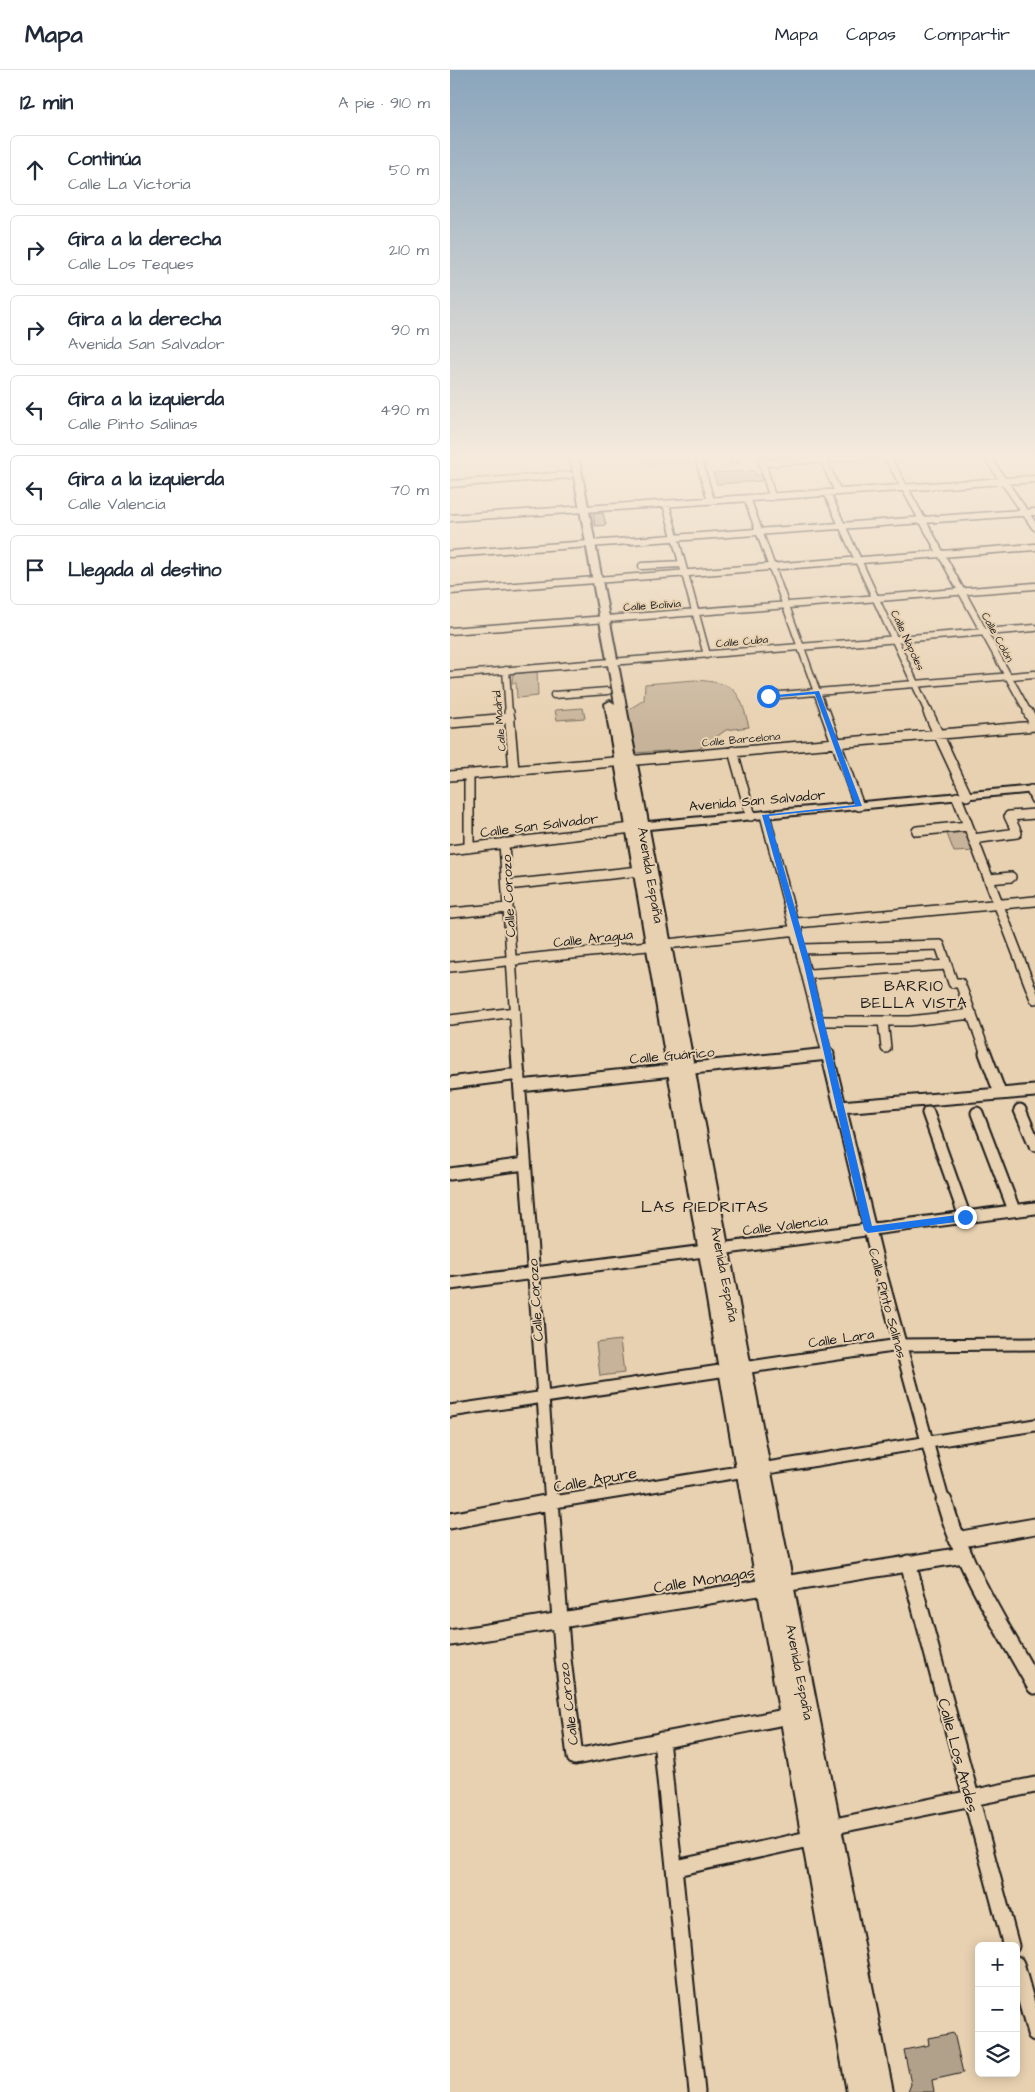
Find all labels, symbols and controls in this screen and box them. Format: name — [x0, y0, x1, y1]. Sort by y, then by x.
text: Mapa — [25, 18, 83, 52]
text: Mapa — [775, 22, 818, 47]
text: Capas — [846, 22, 896, 47]
text: Compartir — [924, 22, 1010, 47]
text: 12 min — [20, 88, 73, 117]
text: A pie · 910 m — [338, 92, 430, 114]
text: Continúa — [68, 146, 141, 173]
icon: ahead — [21, 156, 49, 184]
text: 50 m — [389, 159, 429, 181]
text: Calle La Victoria — [68, 173, 191, 195]
text: Gira a la derecha — [68, 226, 221, 253]
icon: right — [21, 236, 49, 264]
text: 210 m — [389, 239, 429, 261]
text: Calle Los Teques — [68, 253, 194, 275]
text: Gira a la derecha — [68, 306, 221, 333]
icon: right — [21, 316, 49, 344]
text: 90 m — [391, 319, 429, 341]
text: Avenida San Salvador — [68, 333, 225, 355]
text: Gira a la izquierda — [68, 386, 224, 413]
icon: left — [21, 396, 49, 424]
text: 490 m — [380, 399, 429, 421]
text: Calle Pinto Salinas — [68, 413, 198, 435]
text: Gira a la izquierda — [68, 466, 224, 493]
icon: left — [21, 476, 49, 504]
text: 70 m — [390, 479, 429, 501]
text: Calle Valencia — [68, 493, 166, 515]
icon: arrive — [21, 556, 49, 584]
text: Llegada al destino — [68, 557, 221, 584]
street label: Calle Bolivia — [623, 596, 682, 615]
street label: Calle Nápoles — [887, 607, 928, 673]
street label: Calle Colón — [978, 610, 1018, 665]
street label: Calle Cuba — [715, 632, 769, 651]
route start — [757, 685, 780, 708]
street label: Calle Madrid — [489, 690, 510, 752]
street label: Calle Barcelona — [701, 729, 781, 750]
street label: Avenida San Salvador — [688, 785, 826, 817]
street label: Calle San Salvador — [479, 809, 600, 843]
street label: Avenida España — [632, 826, 668, 925]
street label: Calle Corozo — [497, 854, 521, 938]
street label: Calle Aragua — [552, 925, 634, 953]
district label: BARRIO BELLA VISTA — [860, 976, 968, 1014]
street label: Calle Guárico — [629, 1042, 715, 1070]
district label: LAS PIEDRITAS — [641, 1196, 769, 1218]
route end — [954, 1206, 977, 1229]
street label: Calle Valencia — [742, 1211, 829, 1241]
street label: Avenida España — [705, 1225, 743, 1324]
street label: Calle Pinto Salinas — [863, 1246, 911, 1361]
street label: Calle Corozo — [523, 1258, 549, 1342]
street label: Calle Lara — [807, 1324, 875, 1354]
street label: Calle Apure — [552, 1462, 639, 1498]
street label: Calle Monagas — [652, 1561, 757, 1600]
street label: Avenida España — [780, 1623, 818, 1722]
street label: Calle Corozo — [554, 1661, 584, 1746]
street label: Calle Los Andes — [932, 1696, 984, 1815]
map controls — [975, 1942, 1020, 2077]
button: + — [975, 1942, 1020, 1987]
button: − — [975, 1987, 1020, 2032]
button: layers — [975, 2032, 1020, 2077]

